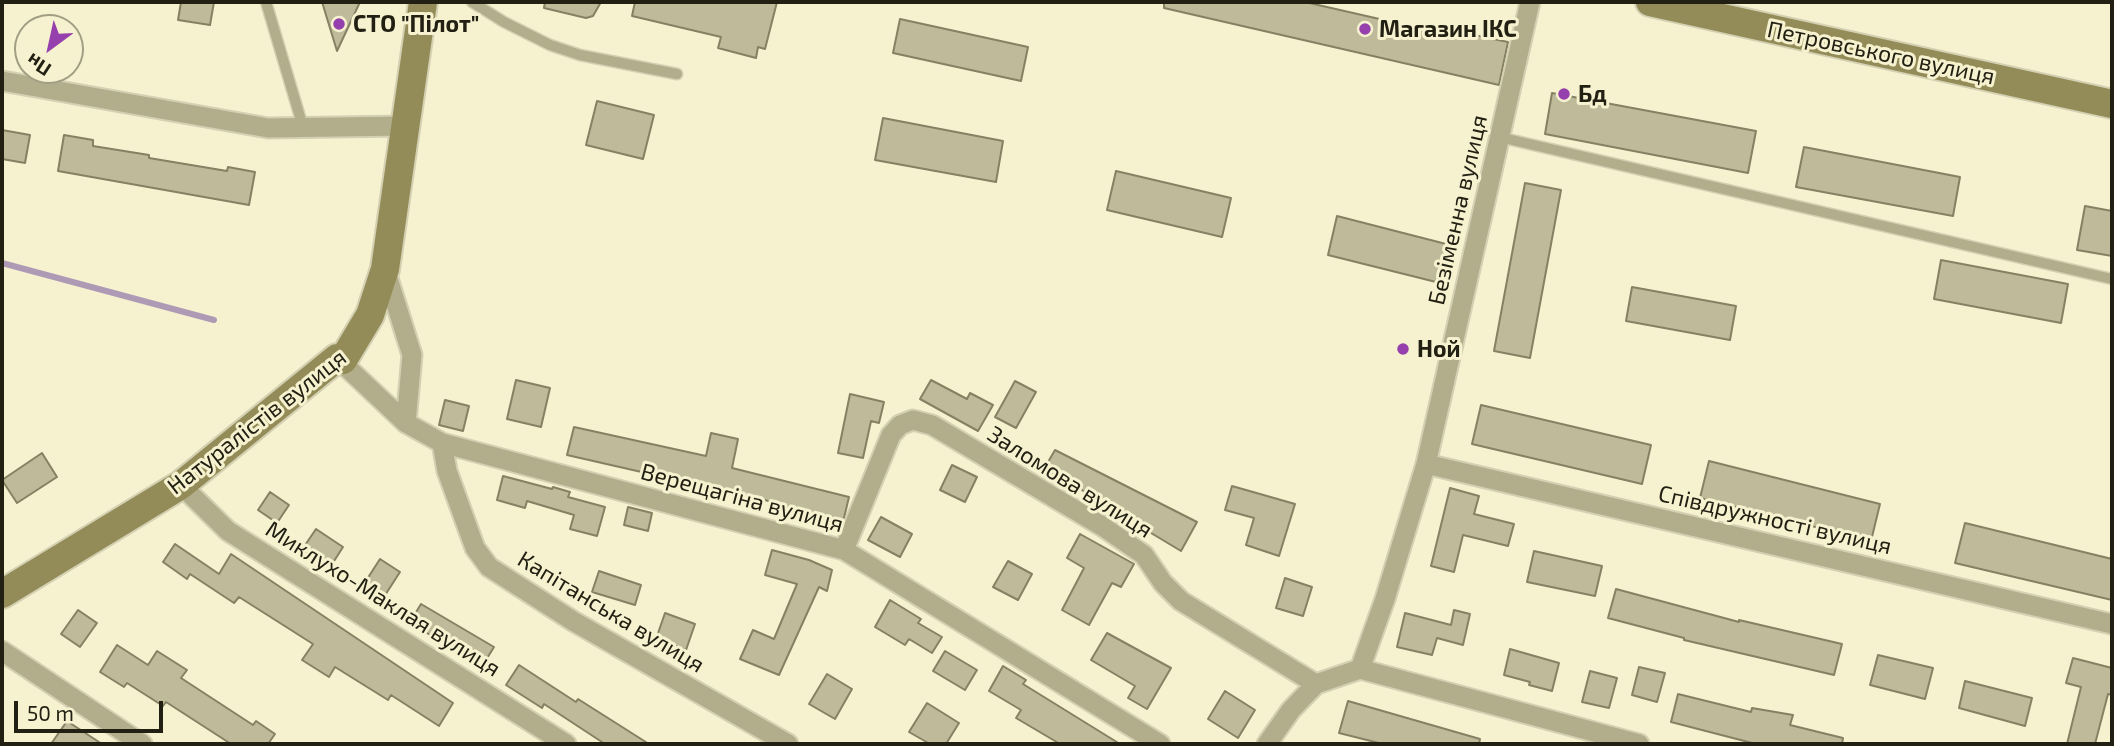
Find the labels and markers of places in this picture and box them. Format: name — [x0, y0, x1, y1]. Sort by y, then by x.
place label: СТО "Пілот" — [353, 10, 479, 38]
place label: Магазин ІКС — [1379, 15, 1517, 43]
marker: СТО "Пілот" — [331, 16, 347, 32]
marker: Магазин ІКС — [1357, 21, 1373, 37]
place label: Бд — [1578, 80, 1607, 108]
marker: Бд — [1556, 86, 1572, 102]
place label: Ной — [1417, 335, 1461, 363]
marker: Ной — [1395, 341, 1411, 357]

